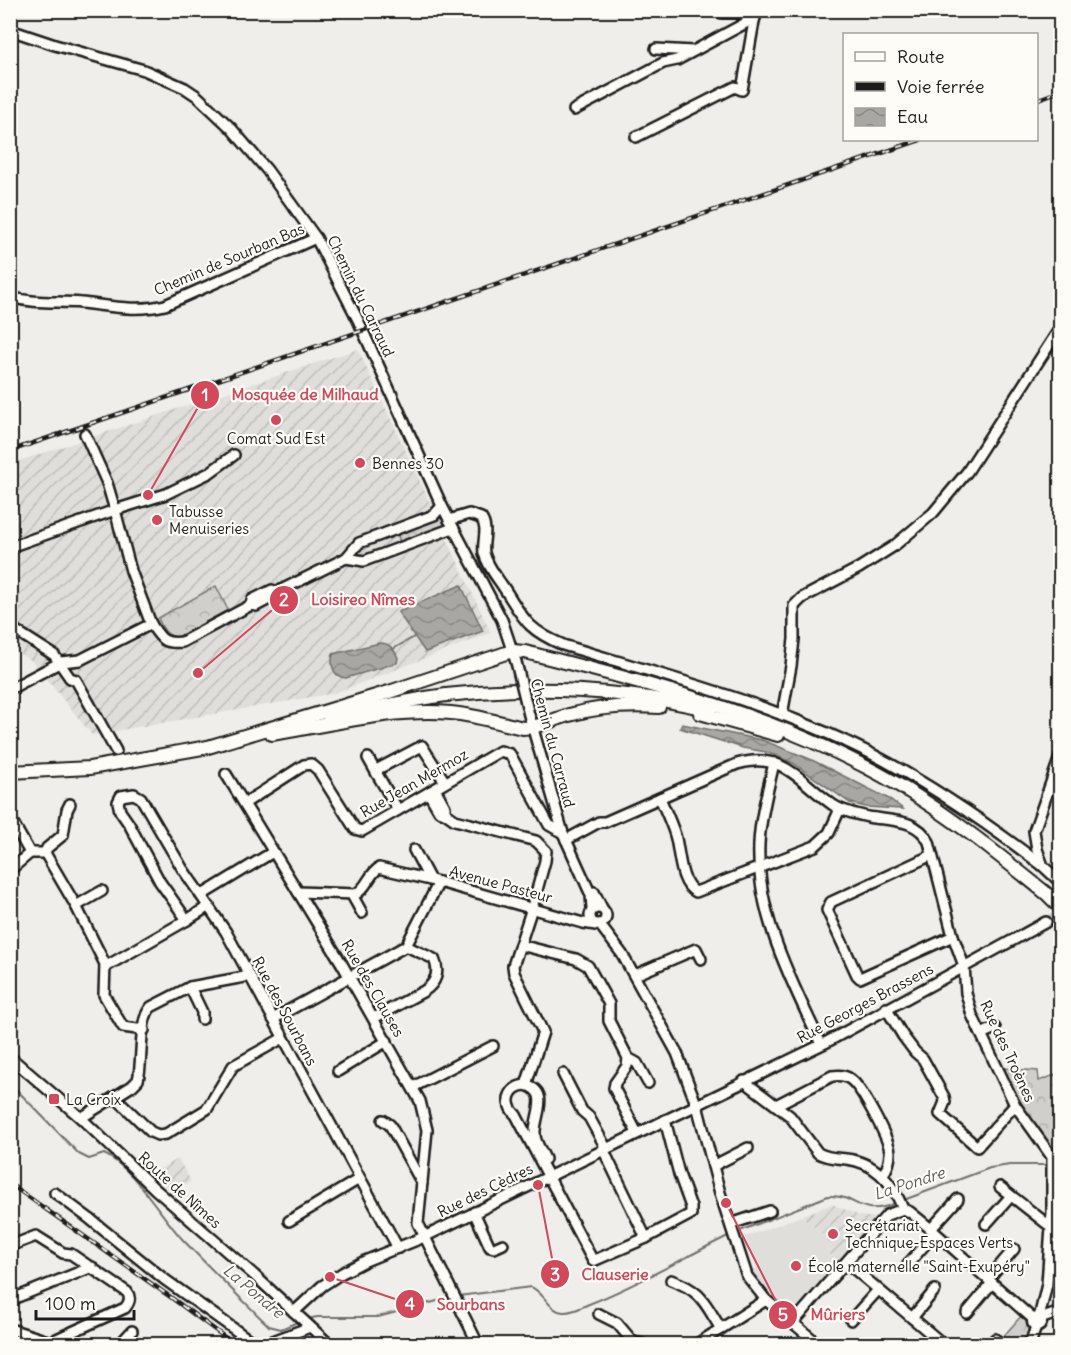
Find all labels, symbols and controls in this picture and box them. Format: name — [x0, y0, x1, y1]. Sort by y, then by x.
legend — [843, 33, 1038, 141]
text: Route — [897, 45, 945, 68]
text: Voie ferrée — [897, 75, 984, 98]
text: Eau — [897, 105, 928, 128]
street label: Chemin de Sourban Bas — [151, 219, 307, 299]
street label: Chemin du Carraud — [323, 232, 399, 360]
callout: Mosquée de Milhaud — [190, 378, 391, 412]
text: 1 — [201, 383, 209, 406]
text: Mosquée de Milhaud — [231, 384, 379, 405]
marker: Comat Sud Est — [269, 413, 283, 427]
place label: Comat Sud Est — [227, 429, 325, 448]
place label: Bennes 30 — [372, 454, 444, 473]
marker: Bennes 30 — [353, 456, 367, 470]
place label: Tabusse Menuiseries — [169, 502, 249, 538]
marker: Tabusse Menuiseries — [150, 513, 164, 527]
callout: Loisireo Nîmes — [269, 583, 427, 617]
text: 2 — [279, 588, 289, 611]
text: Loisireo Nîmes — [311, 589, 415, 609]
street label: Chemin du Carraud — [527, 676, 579, 810]
street label: Rue Jean Mermoz — [357, 744, 471, 822]
street label: Avenue Pasteur — [447, 861, 555, 907]
street label: Rue des Clauses — [337, 936, 409, 1040]
street label: Rue des Sourbans — [248, 953, 322, 1069]
street label: Rue Georges Brassens — [794, 959, 937, 1047]
street label: Rue des Troènes — [976, 997, 1040, 1105]
place label: La Croix — [66, 1090, 122, 1109]
marker: La Croix — [47, 1092, 61, 1106]
street label: Route de Nîmes — [135, 1148, 226, 1232]
street label: Rue des Cèdres — [434, 1159, 536, 1221]
water label: La Pondre — [871, 1162, 948, 1204]
place label: Secrétariat Technique-Espaces Verts — [845, 1216, 1013, 1252]
marker: Secrétariat Technique-Espaces Verts — [826, 1227, 840, 1241]
callout: Clauserie — [540, 1257, 661, 1291]
place label: École maternelle "Saint-Exupéry" — [808, 1257, 1030, 1276]
marker: École maternelle "Saint-Exupéry" — [789, 1259, 803, 1273]
water label: La Pondre — [220, 1260, 289, 1323]
text: 3 — [550, 1263, 560, 1286]
text: Clauserie — [581, 1264, 649, 1284]
scale bar — [36, 1283, 134, 1321]
callout: Sourbans — [395, 1287, 517, 1321]
text: 100 m — [45, 1292, 96, 1315]
text: 4 — [405, 1292, 416, 1315]
text: Sourbans — [437, 1294, 505, 1314]
callout: Mûriers — [768, 1298, 877, 1332]
text: 5 — [778, 1303, 788, 1326]
text: Mûriers — [811, 1304, 865, 1324]

